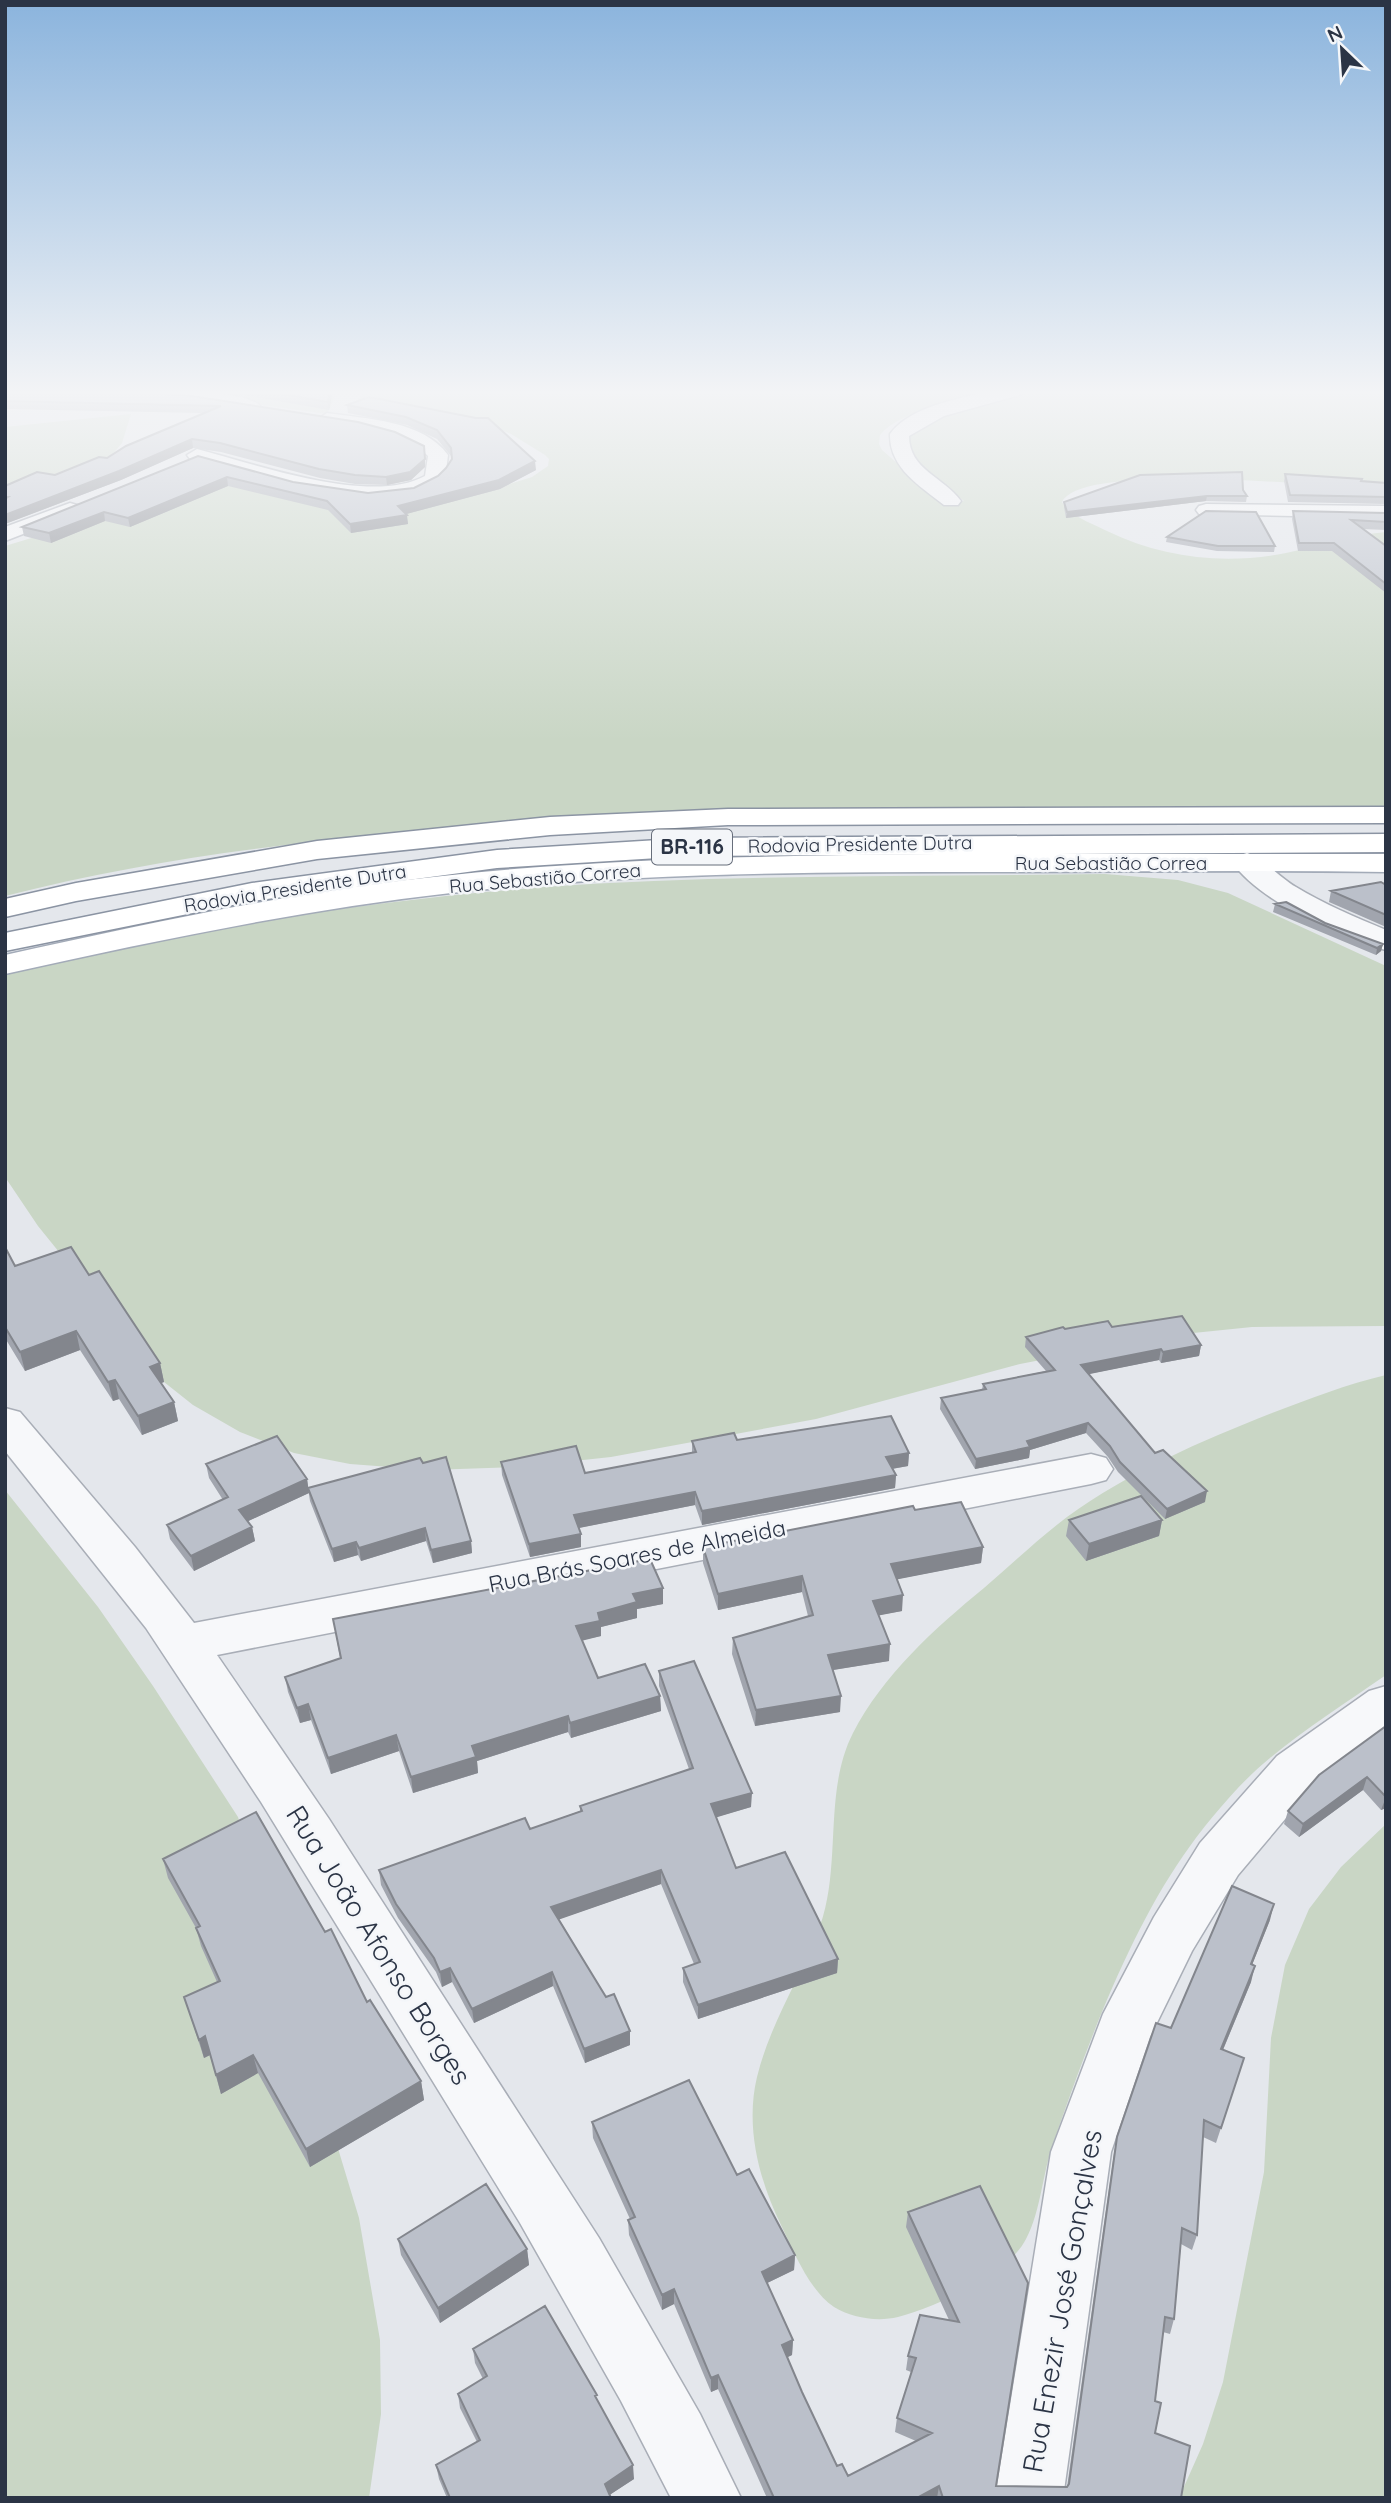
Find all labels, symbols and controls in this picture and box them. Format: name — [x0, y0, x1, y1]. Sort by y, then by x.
north arrow — [1307, 14, 1377, 84]
text: N — [1323, 20, 1346, 47]
road number: BR-116 — [652, 830, 732, 864]
street label: Rodovia Presidente Dutra — [747, 830, 973, 858]
street label: Rua Sebastião Correa — [1015, 851, 1207, 875]
street label: Rua Sebastião Correa — [448, 858, 642, 898]
street label: Rodovia Presidente Dutra — [182, 859, 408, 917]
street label: Rua Brás Soares de Almeida — [486, 1512, 788, 1599]
street label: Rua João Afonso Borges — [279, 1799, 480, 2091]
street label: Rua Enezir José Gonçalves — [1014, 2127, 1109, 2475]

